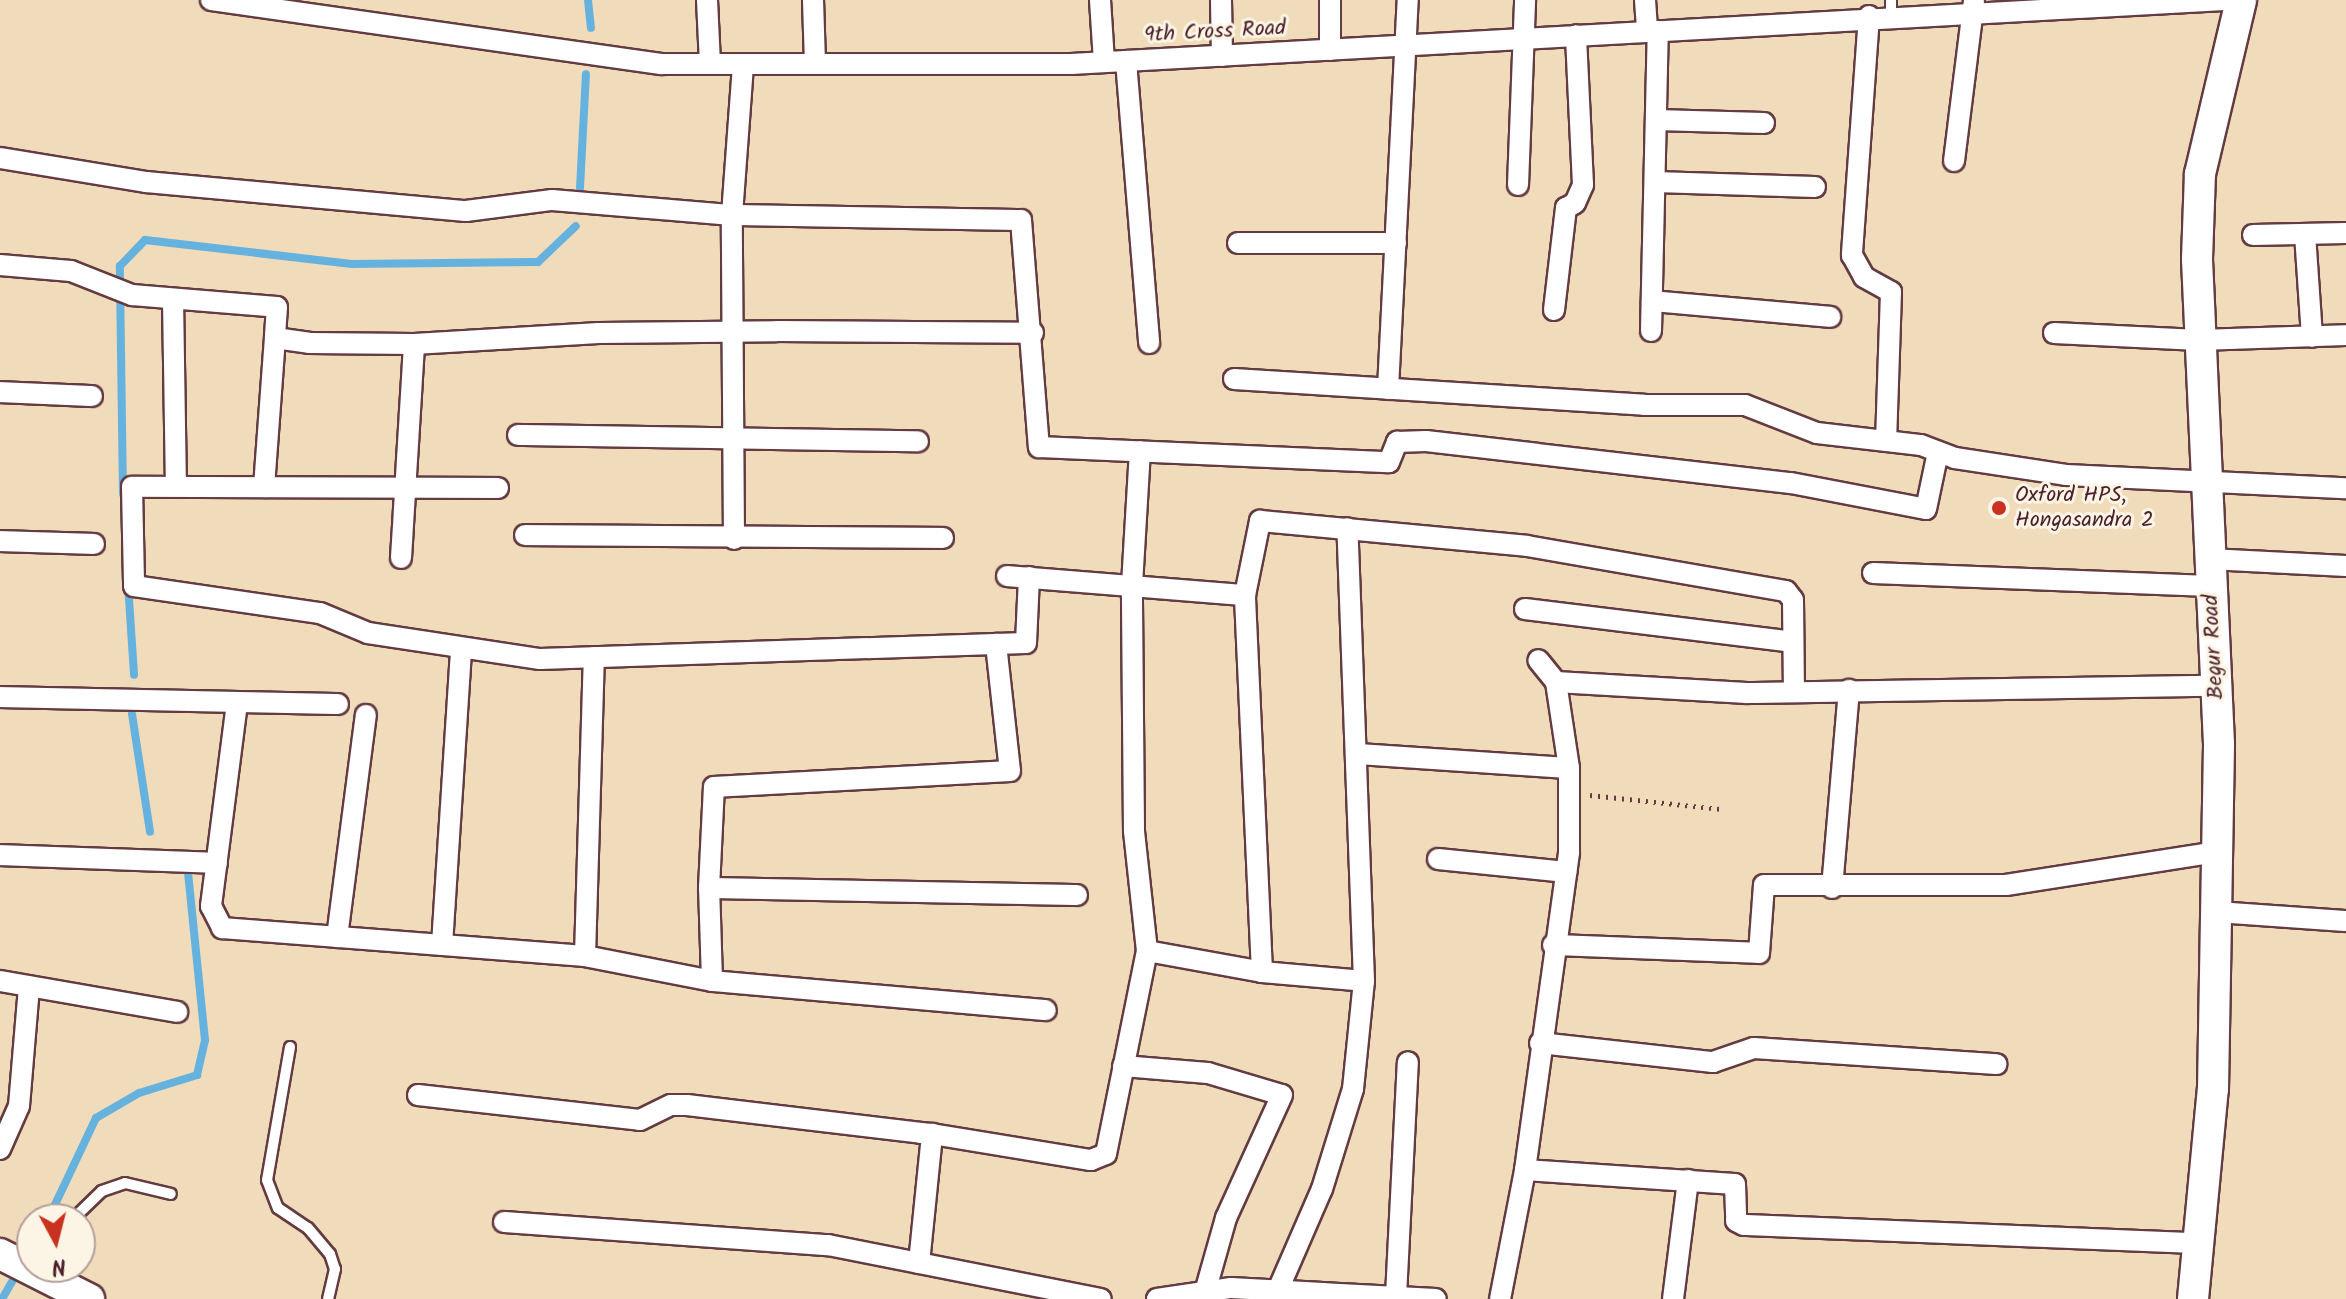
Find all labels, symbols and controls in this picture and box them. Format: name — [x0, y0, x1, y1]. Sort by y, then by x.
street label: 9th Cross Road — [1143, 15, 1287, 49]
place label: Oxford HPS, Hongasandra 2 — [2015, 482, 2154, 534]
marker: Oxford HPS, Hongasandra 2 — [1990, 499, 2008, 517]
street label: Begur Road — [2198, 594, 2230, 700]
north arrow — [16, 1203, 96, 1283]
text: N — [50, 1247, 68, 1284]

